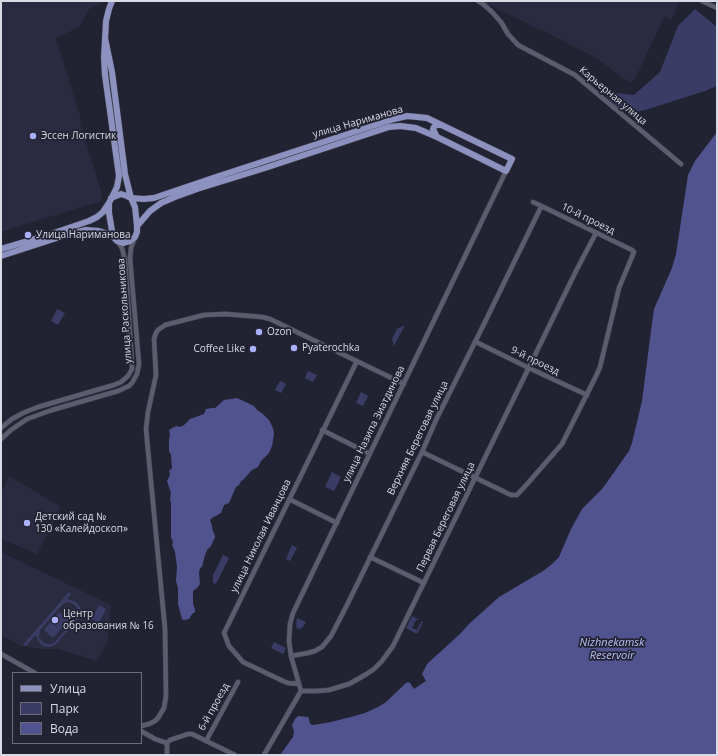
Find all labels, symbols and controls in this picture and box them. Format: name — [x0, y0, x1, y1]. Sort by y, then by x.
street label: Карьерная улица — [577, 64, 649, 128]
street label: улица Нариманова — [311, 103, 405, 141]
place label: Эссен Логистик — [41, 130, 116, 142]
marker: Эссен Логистик — [28, 131, 38, 141]
street label: 10-й проезд — [559, 201, 617, 237]
place label: Улица Нариманова — [36, 229, 131, 241]
marker: Улица Нариманова — [23, 230, 33, 240]
street label: улица Раскольникова — [115, 258, 135, 364]
place label: Ozon — [267, 326, 292, 338]
marker: Ozon — [254, 327, 264, 337]
place label: Pyaterochka — [302, 342, 360, 354]
place label: Coffee Like — [194, 343, 245, 355]
marker: Pyaterochka — [289, 343, 299, 353]
marker: Coffee Like — [248, 344, 258, 354]
street label: 9-й проезд — [509, 344, 561, 378]
street label: улица Назипа Зиатдинова — [341, 364, 407, 484]
street label: Верхняя Береговая улица — [385, 379, 451, 497]
street label: Первая Береговая улица — [414, 460, 478, 574]
street label: улица Николая Иванцова — [228, 477, 294, 595]
place label: Детский сад № 130 «Калейдоскоп» — [35, 511, 128, 534]
marker: Детский сад № 130 «Калейдоскоп» — [22, 518, 32, 528]
place label: Центр образования № 16 — [63, 608, 154, 632]
marker: Центр образования № 16 — [50, 615, 60, 625]
water label: Nizhnekamsk Reservoir — [580, 636, 644, 662]
legend — [12, 672, 142, 744]
text: Улица — [50, 680, 86, 697]
street label: 6-й проезд — [196, 681, 232, 733]
text: Парк — [50, 700, 79, 717]
text: Вода — [50, 720, 79, 737]

